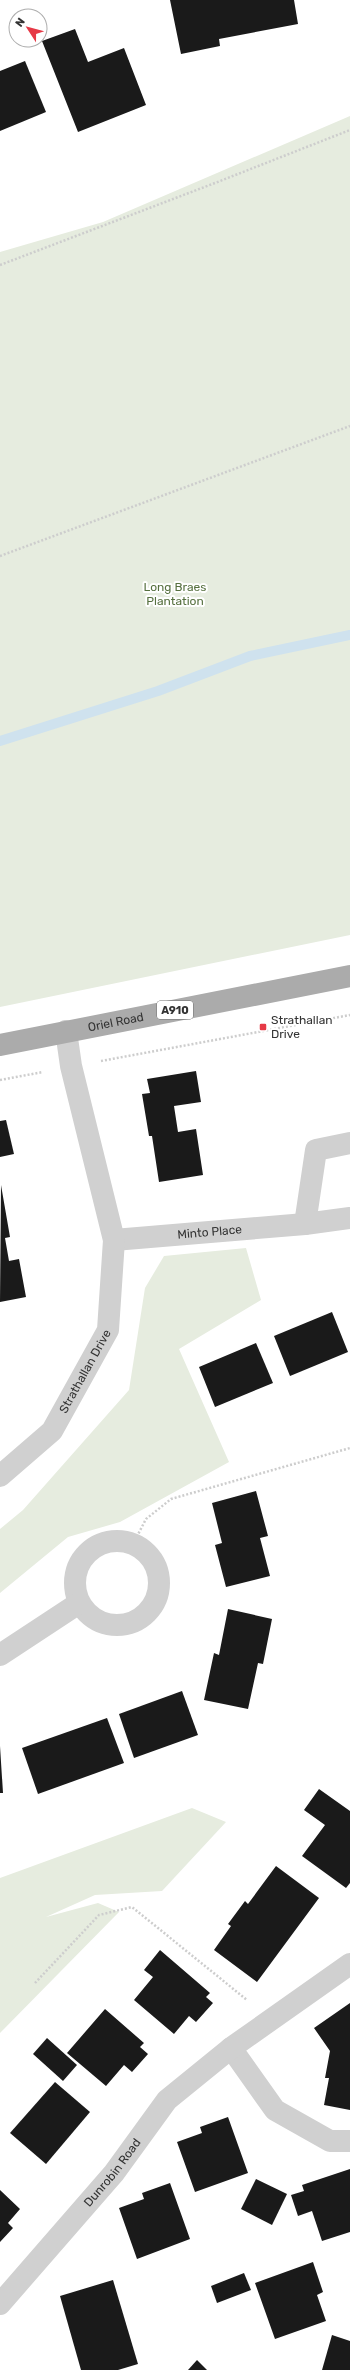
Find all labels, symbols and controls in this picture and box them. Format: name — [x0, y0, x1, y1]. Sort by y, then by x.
north arrow — [8, 8, 48, 48]
text: N — [13, 15, 28, 29]
park label: Long Braes Plantation — [144, 580, 206, 608]
road number: A910 — [157, 1001, 193, 1019]
street label: Oriel Road — [87, 1010, 145, 1035]
place label: Strathallan Drive — [271, 1013, 333, 1041]
marker: Strathallan Drive — [258, 1022, 268, 1032]
street label: Minto Place — [177, 1222, 243, 1242]
street label: Strathallan Drive — [56, 1327, 114, 1416]
street label: Dunrobin Road — [81, 2136, 144, 2209]

